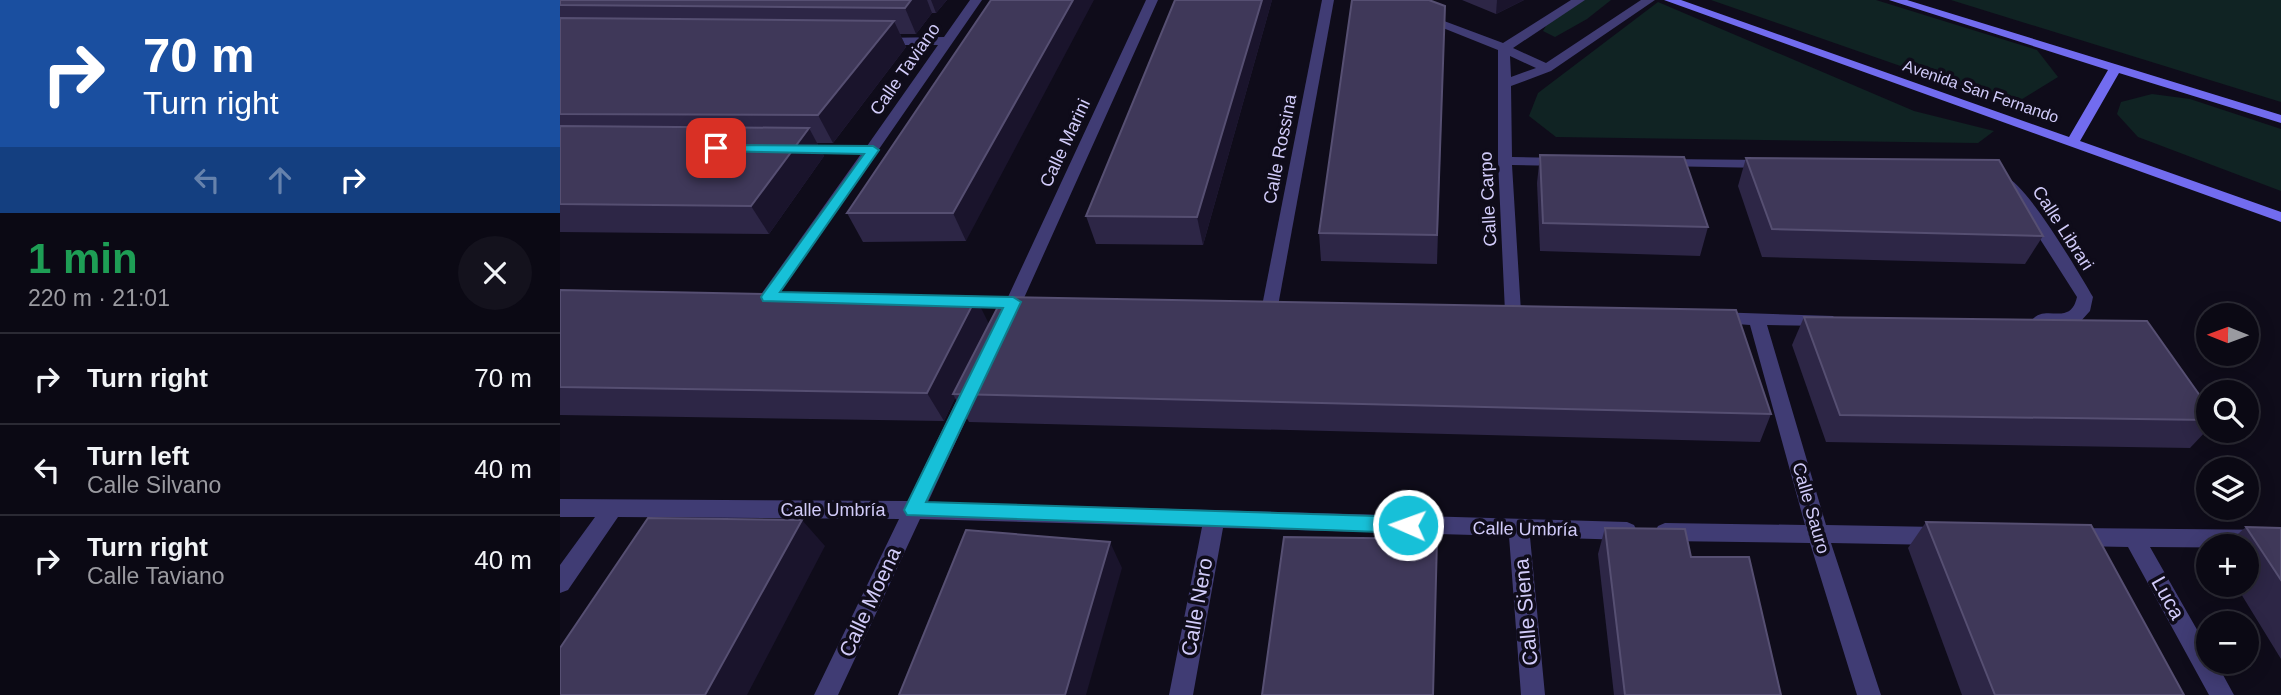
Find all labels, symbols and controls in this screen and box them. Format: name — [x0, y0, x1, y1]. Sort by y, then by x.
street label: Calle Taviano — [866, 19, 944, 119]
icon: right — [28, 28, 119, 119]
text: 70 m — [143, 28, 255, 82]
street label: Avenida San Fernando — [1901, 57, 2061, 126]
text: Turn right — [143, 85, 279, 121]
street label: Calle Rossina — [1260, 92, 1301, 205]
street label: Calle Marini — [1036, 96, 1094, 190]
pin — [686, 118, 746, 178]
icon: arrive — [697, 129, 735, 167]
street label: Calle Carpo — [1476, 151, 1500, 247]
icon: left — [188, 161, 226, 199]
icon: ahead — [261, 161, 299, 199]
icon: right — [334, 161, 372, 199]
street label: Calle Librari — [2028, 182, 2098, 274]
text: 1 min — [28, 235, 138, 282]
button: close — [458, 236, 532, 310]
text: 220 m · 21:01 — [28, 285, 170, 311]
north arrow — [2196, 303, 2259, 366]
map controls — [2196, 303, 2259, 674]
icon: right — [28, 360, 66, 398]
text: Turn right — [87, 363, 208, 393]
text: 70 m — [474, 363, 532, 393]
button: search — [2196, 380, 2259, 443]
text: Turn left — [87, 441, 189, 471]
icon: left — [28, 451, 66, 489]
text: 40 m — [474, 454, 532, 484]
button: layers — [2196, 457, 2259, 520]
street label: Calle Sauro — [1788, 460, 1834, 556]
text: Calle Silvano — [87, 472, 221, 498]
position arrow — [1371, 488, 1445, 562]
street label: Calle Umbría — [780, 500, 887, 520]
street label: Calle Umbría — [1472, 518, 1579, 540]
text: Turn right — [87, 532, 208, 562]
button: + — [2196, 534, 2259, 597]
icon: right — [28, 542, 66, 580]
street label: Calle Moena — [834, 543, 905, 660]
text: 40 m — [474, 545, 532, 575]
street label: Calle Nero — [1177, 556, 1216, 658]
street label: Calle Siena — [1509, 557, 1542, 667]
text: Calle Taviano — [87, 563, 225, 589]
street label: Luca — [2147, 572, 2190, 624]
button: − — [2196, 611, 2259, 674]

